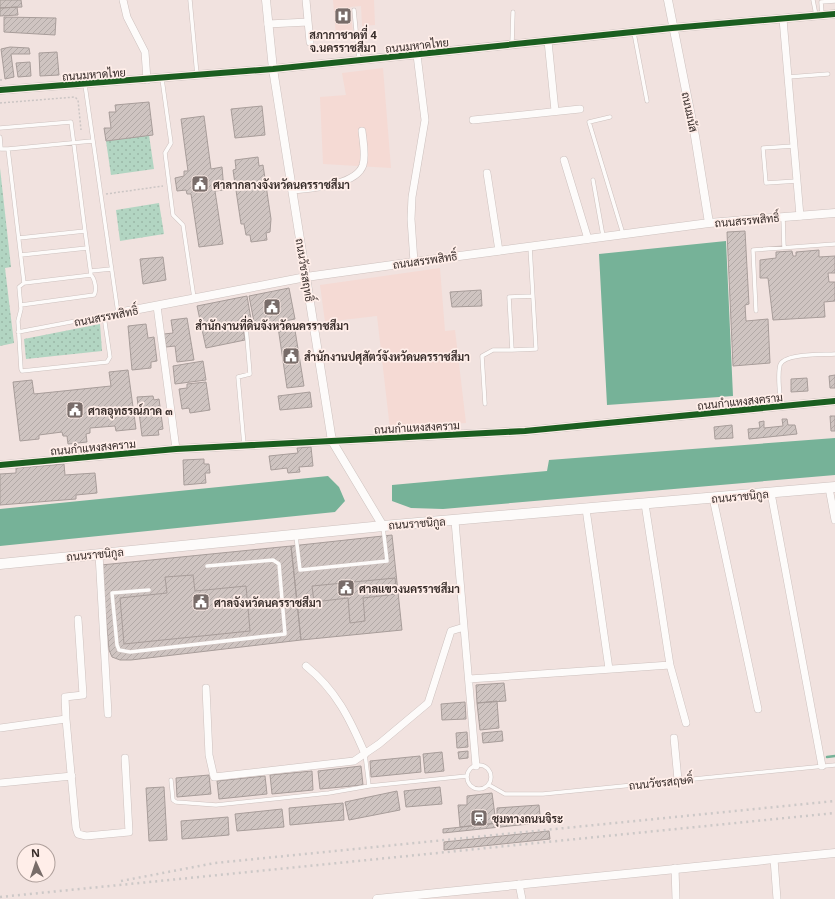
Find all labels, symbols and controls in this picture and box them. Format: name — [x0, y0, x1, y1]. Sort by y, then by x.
hospital icon: สภากาชาดที่ 4 จ.นครราชสีมา — [333, 6, 353, 26]
place label: สภากาชาดที่ 4 จ.นครราชสีมา — [309, 24, 377, 55]
street label: ถนนมหาดไทย — [384, 34, 450, 56]
street label: ถนนมหาดไทย — [62, 64, 126, 84]
street label: ถนนมนัส — [678, 91, 702, 133]
public building icon: ศาลากลางจังหวัดนครราชสีมา — [190, 174, 210, 194]
place label: ศาลากลางจังหวัดนครราชสีมา — [213, 177, 350, 192]
street label: ถนนสรรพสิทธิ์ — [714, 206, 780, 230]
street label: ถนนวัชรสฤทธิ์ — [293, 237, 321, 303]
street label: ถนนสรรพสิทธิ์ — [391, 245, 458, 272]
public building icon: สำนักงานที่ดินจังหวัดนครราชสีมา — [262, 297, 282, 317]
street label: ถนนสรรพสิทธิ์ — [72, 299, 139, 330]
place label: สำนักงานที่ดินจังหวัดนครราชสีมา — [195, 315, 349, 333]
public building icon: สำนักงานปศุสัตว์จังหวัดนครราชสีมา — [281, 346, 301, 366]
place label: สำนักงานปศุสัตว์จังหวัดนครราชสีมา — [304, 349, 470, 365]
street label: ถนนกำแหงสงคราม — [697, 389, 783, 413]
public building icon: ศาลอุทธรณ์ภาค ๓ — [65, 400, 85, 420]
place label: ศาลอุทธรณ์ภาค ๓ — [88, 403, 173, 419]
street label: ถนนกำแหงสงคราม — [374, 417, 460, 437]
street label: ถนนกำแหงสงคราม — [50, 436, 136, 458]
street label: ถนนราชนิกูล — [711, 486, 769, 507]
street label: ถนนราชนิกูล — [388, 514, 446, 533]
street label: ถนนราชนิกูล — [66, 544, 124, 565]
public building icon: ศาลแขวงนครราชสีมา — [336, 578, 356, 598]
place label: ศาลแขวงนครราชสีมา — [359, 581, 460, 596]
public building icon: ศาลจังหวัดนครราชสีมา — [191, 592, 211, 612]
place label: ศาลจังหวัดนครราชสีมา — [214, 595, 321, 610]
street label: ถนนวัชรสฤษดิ์ — [628, 768, 694, 793]
station icon: ชุมทางถนนจิระ — [469, 808, 489, 828]
place label: ชุมทางถนนจิระ — [492, 811, 563, 827]
north arrow — [16, 843, 56, 883]
text: N — [31, 845, 40, 860]

